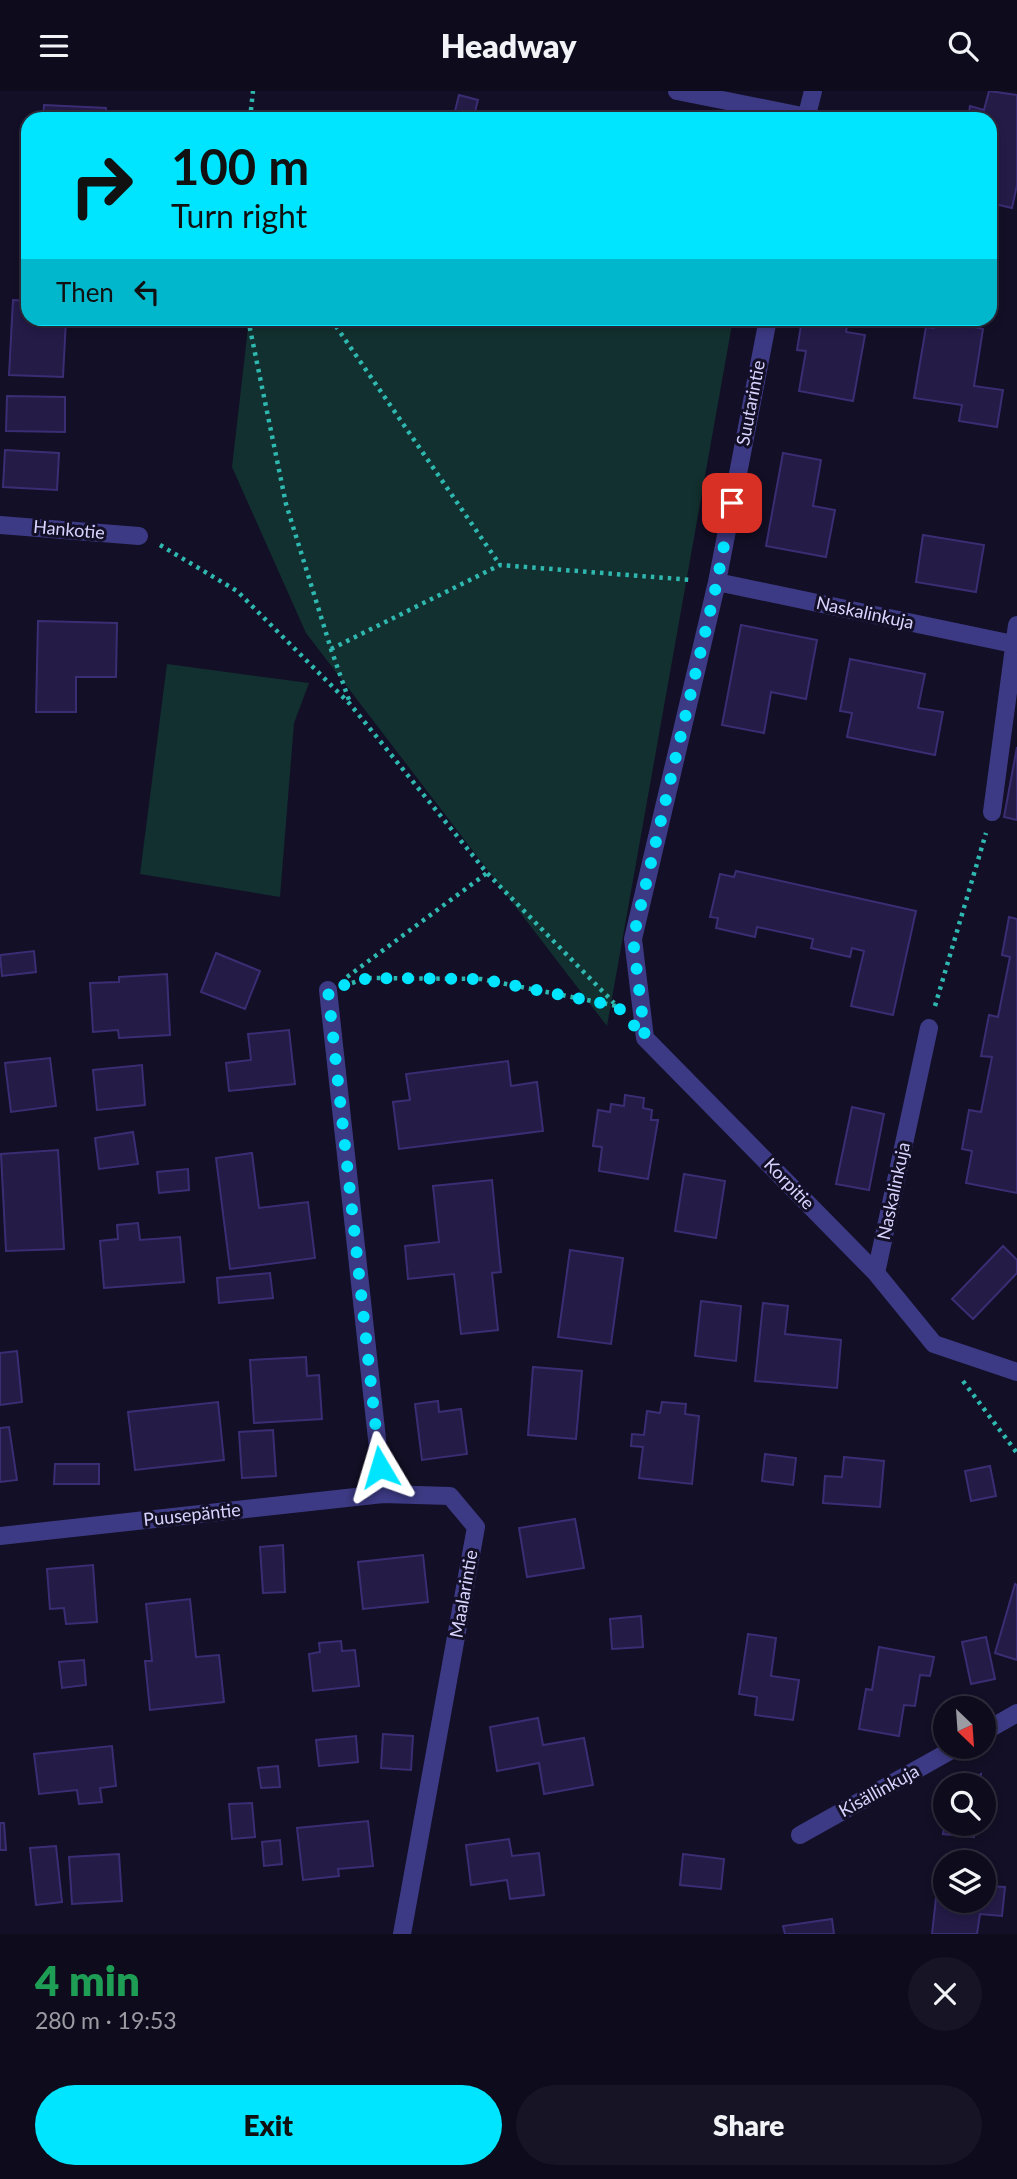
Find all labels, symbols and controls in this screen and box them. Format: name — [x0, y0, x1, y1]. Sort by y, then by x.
text: Headway — [441, 26, 576, 65]
icon: menu — [35, 27, 73, 65]
icon: search — [944, 27, 982, 65]
text: 100 m — [171, 137, 309, 195]
icon: right — [56, 140, 147, 231]
text: Turn right — [171, 196, 307, 235]
icon: left — [128, 273, 166, 311]
text: Then — [56, 276, 114, 308]
street label: Suutarintie — [731, 358, 769, 447]
pin — [702, 473, 762, 533]
icon: arrive — [713, 484, 751, 522]
street label: Hankotie — [32, 515, 106, 543]
street label: Naskalinkuja — [814, 591, 916, 633]
street label: Naskalinkuja — [872, 1140, 914, 1242]
street label: Korpitie — [760, 1153, 820, 1214]
position arrow — [343, 1430, 417, 1504]
street label: Puusepäntie — [142, 1498, 242, 1530]
street label: Maalarintie — [444, 1548, 482, 1640]
north arrow — [933, 1696, 996, 1759]
map controls — [933, 1696, 996, 1913]
street label: Kisällinkuja — [835, 1759, 922, 1821]
button: search — [933, 1773, 996, 1836]
button: layers — [933, 1850, 996, 1913]
text: 4 min — [35, 1955, 140, 2005]
button: close — [908, 1957, 982, 2031]
text: 280 m · 19:53 — [35, 2006, 177, 2034]
button: Exit — [35, 2085, 502, 2165]
button: Share — [516, 2085, 982, 2165]

